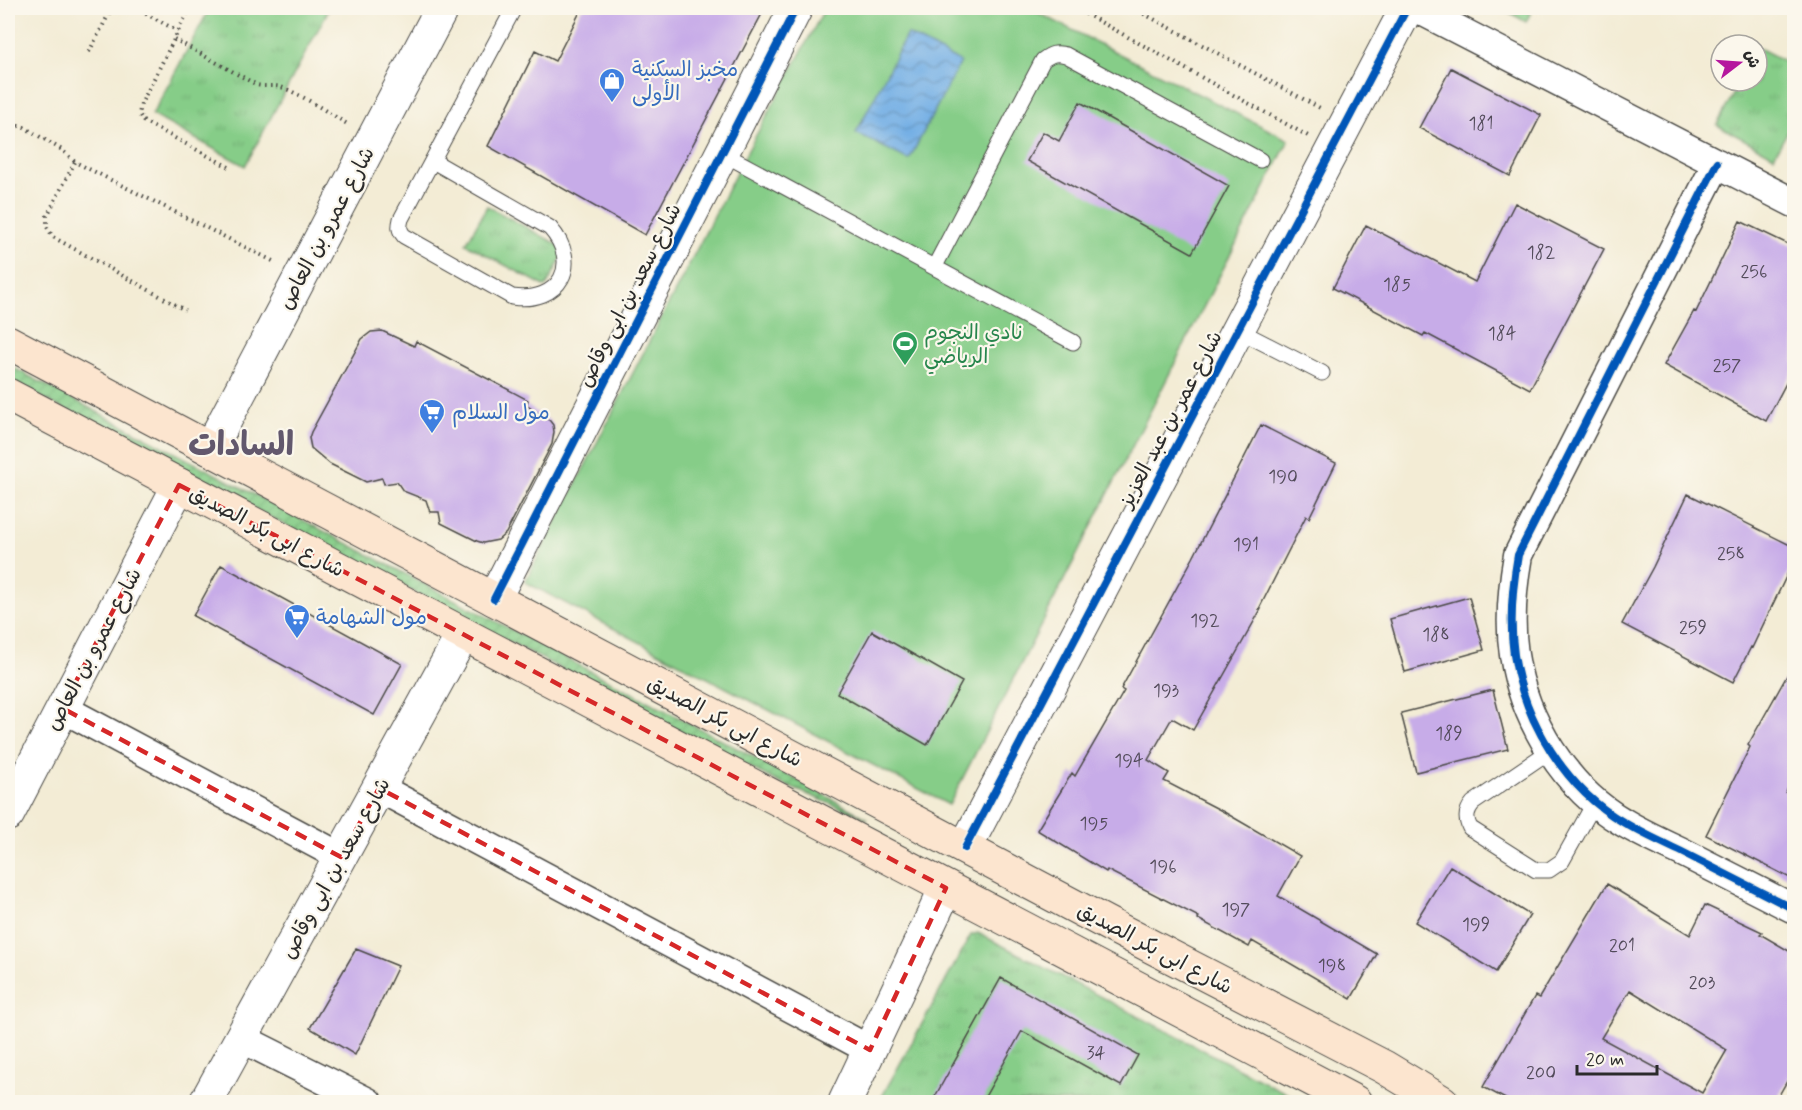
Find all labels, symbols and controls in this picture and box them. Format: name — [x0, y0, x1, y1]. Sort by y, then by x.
north arrow — [1709, 33, 1769, 93]
text: ش — [1739, 48, 1765, 71]
place label: مخبز السكنية الأولى — [632, 56, 738, 108]
shop icon: مخبز السكنية الأولى — [597, 66, 627, 104]
house number: 181 — [1469, 112, 1493, 136]
street label: شارع عمرو بن العاص — [272, 142, 382, 315]
street label: شارع سعد بن ابى وقاص — [571, 199, 688, 392]
house number: 182 — [1527, 241, 1556, 265]
house number: 256 — [1741, 260, 1767, 284]
house number: 185 — [1383, 273, 1411, 297]
place label: نادي النجوم الرياضي — [924, 319, 1023, 375]
house number: 184 — [1488, 322, 1517, 346]
street label: شارع عمر بن عبد العزيز — [1111, 326, 1229, 515]
sports icon: نادي النجوم الرياضي — [890, 329, 920, 367]
house number: 257 — [1713, 354, 1741, 378]
supermarket icon: مول السلام — [417, 397, 447, 435]
place label: مول السلام — [452, 399, 550, 428]
district label: السادات — [188, 424, 294, 468]
house number: 190 — [1268, 465, 1298, 489]
street label: شارع ابى بكر الصديق — [184, 479, 349, 585]
house number: 191 — [1233, 533, 1259, 557]
house number: 258 — [1717, 542, 1745, 566]
street label: شارع عمرو بن العاص — [39, 563, 149, 736]
supermarket icon: مول الشهامة — [282, 602, 312, 640]
place label: مول الشهامة — [316, 604, 427, 632]
house number: 192 — [1190, 609, 1220, 633]
house number: 259 — [1679, 616, 1707, 640]
house number: 188 — [1422, 623, 1450, 647]
street label: شارع ابى بكر الصديق — [642, 669, 807, 775]
house number: 193 — [1153, 679, 1179, 703]
house number: 189 — [1435, 722, 1463, 746]
house number: 194 — [1114, 749, 1144, 773]
street label: شارع سعد بن ابى وقاص — [274, 773, 397, 964]
house number: 195 — [1080, 812, 1108, 836]
house number: 196 — [1149, 855, 1177, 879]
street label: شارع ابى بكر الصديق — [1072, 896, 1237, 1002]
house number: 197 — [1222, 898, 1250, 922]
house number: 199 — [1462, 913, 1490, 937]
house number: 201 — [1609, 934, 1635, 958]
house number: 198 — [1318, 954, 1346, 978]
house number: 203 — [1689, 971, 1715, 995]
scale bar — [1577, 1038, 1656, 1076]
house number: 34 — [1086, 1041, 1106, 1065]
text: 20 m — [1586, 1048, 1624, 1072]
house number: 200 — [1526, 1061, 1556, 1085]

